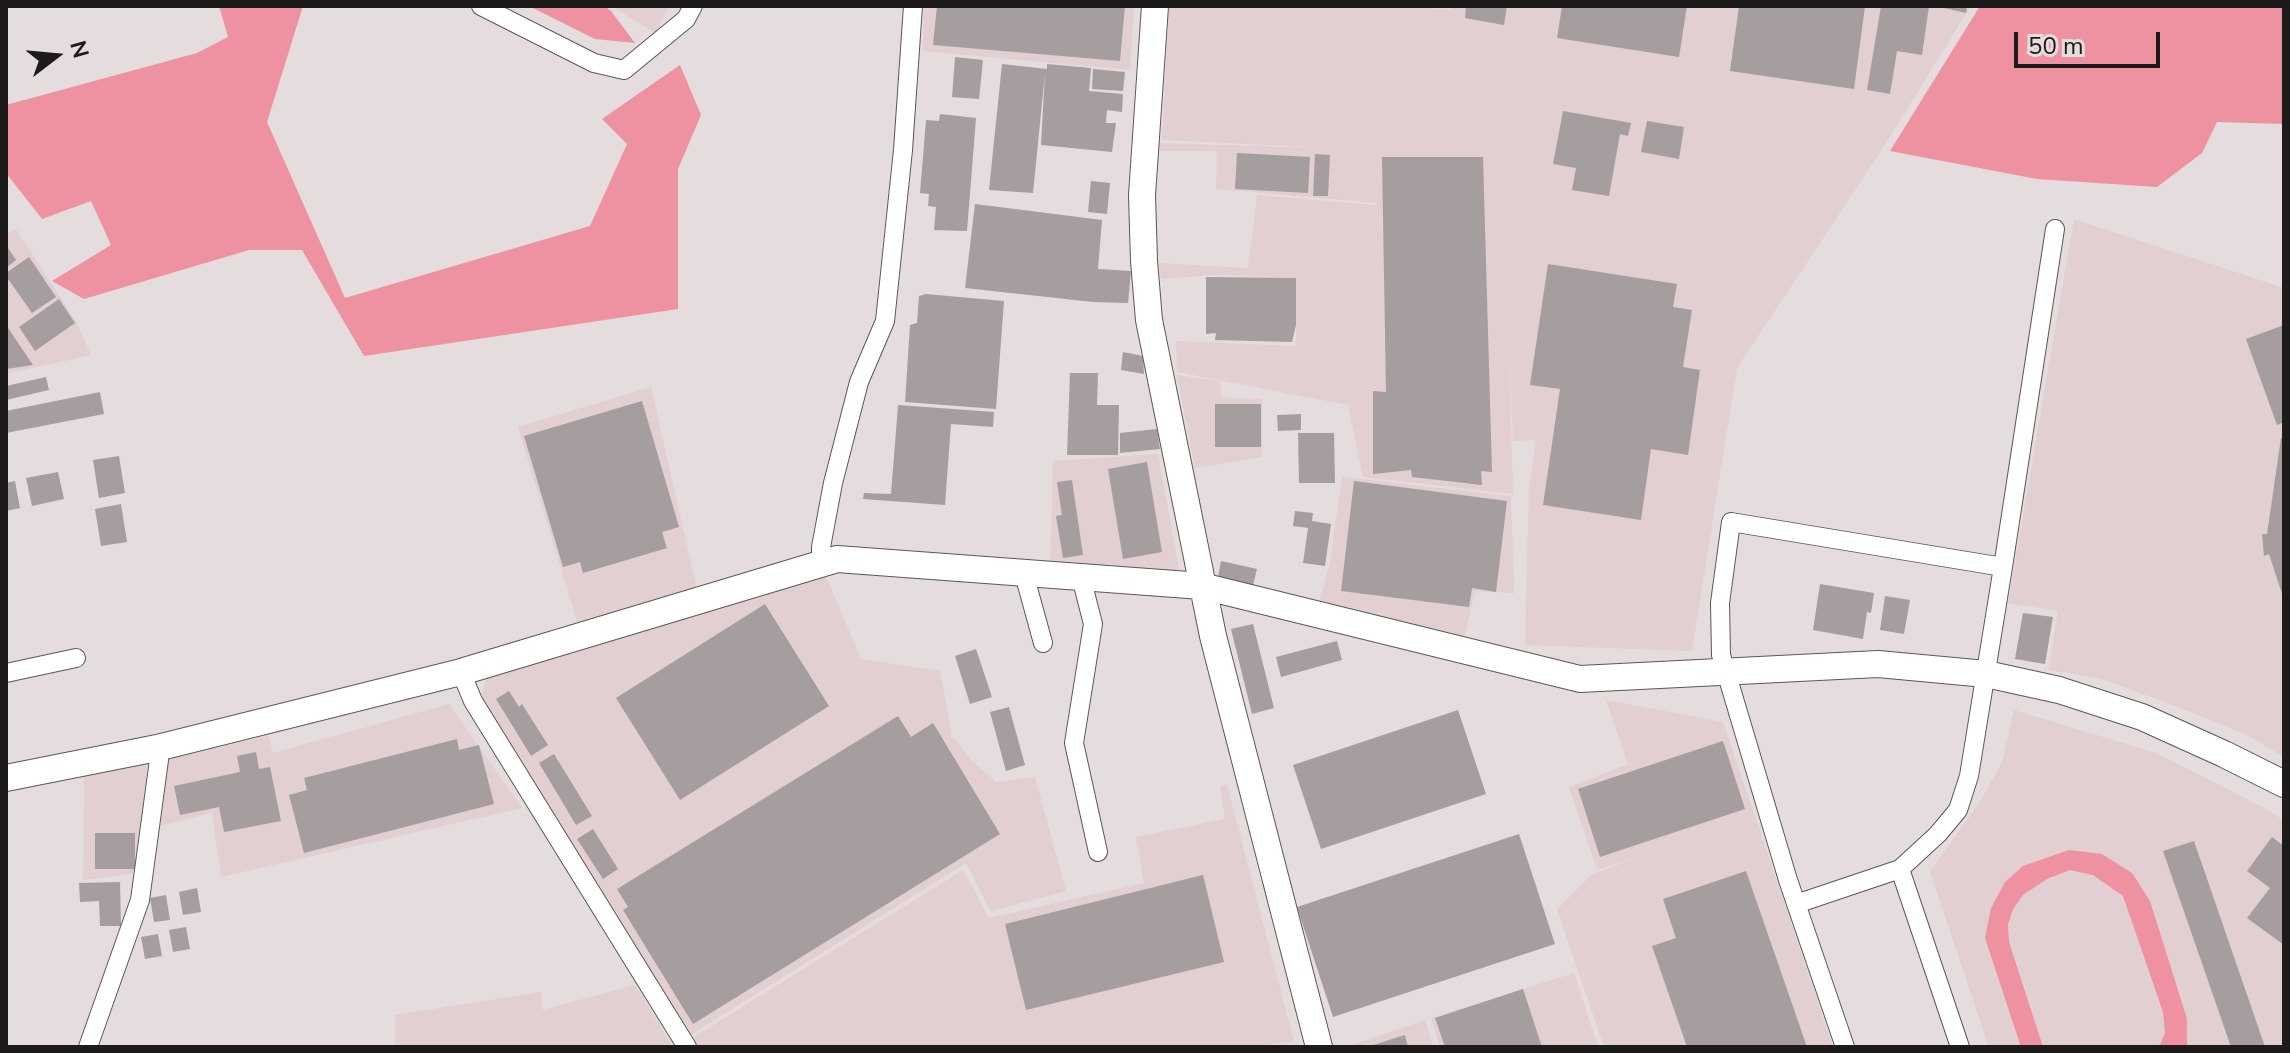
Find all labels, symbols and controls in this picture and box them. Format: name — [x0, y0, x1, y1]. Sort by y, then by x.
north arrow — [16, 16, 96, 96]
scale bar — [2018, 16, 2164, 66]
text: 50 m — [2028, 30, 2084, 62]
text: N — [62, 37, 96, 61]

